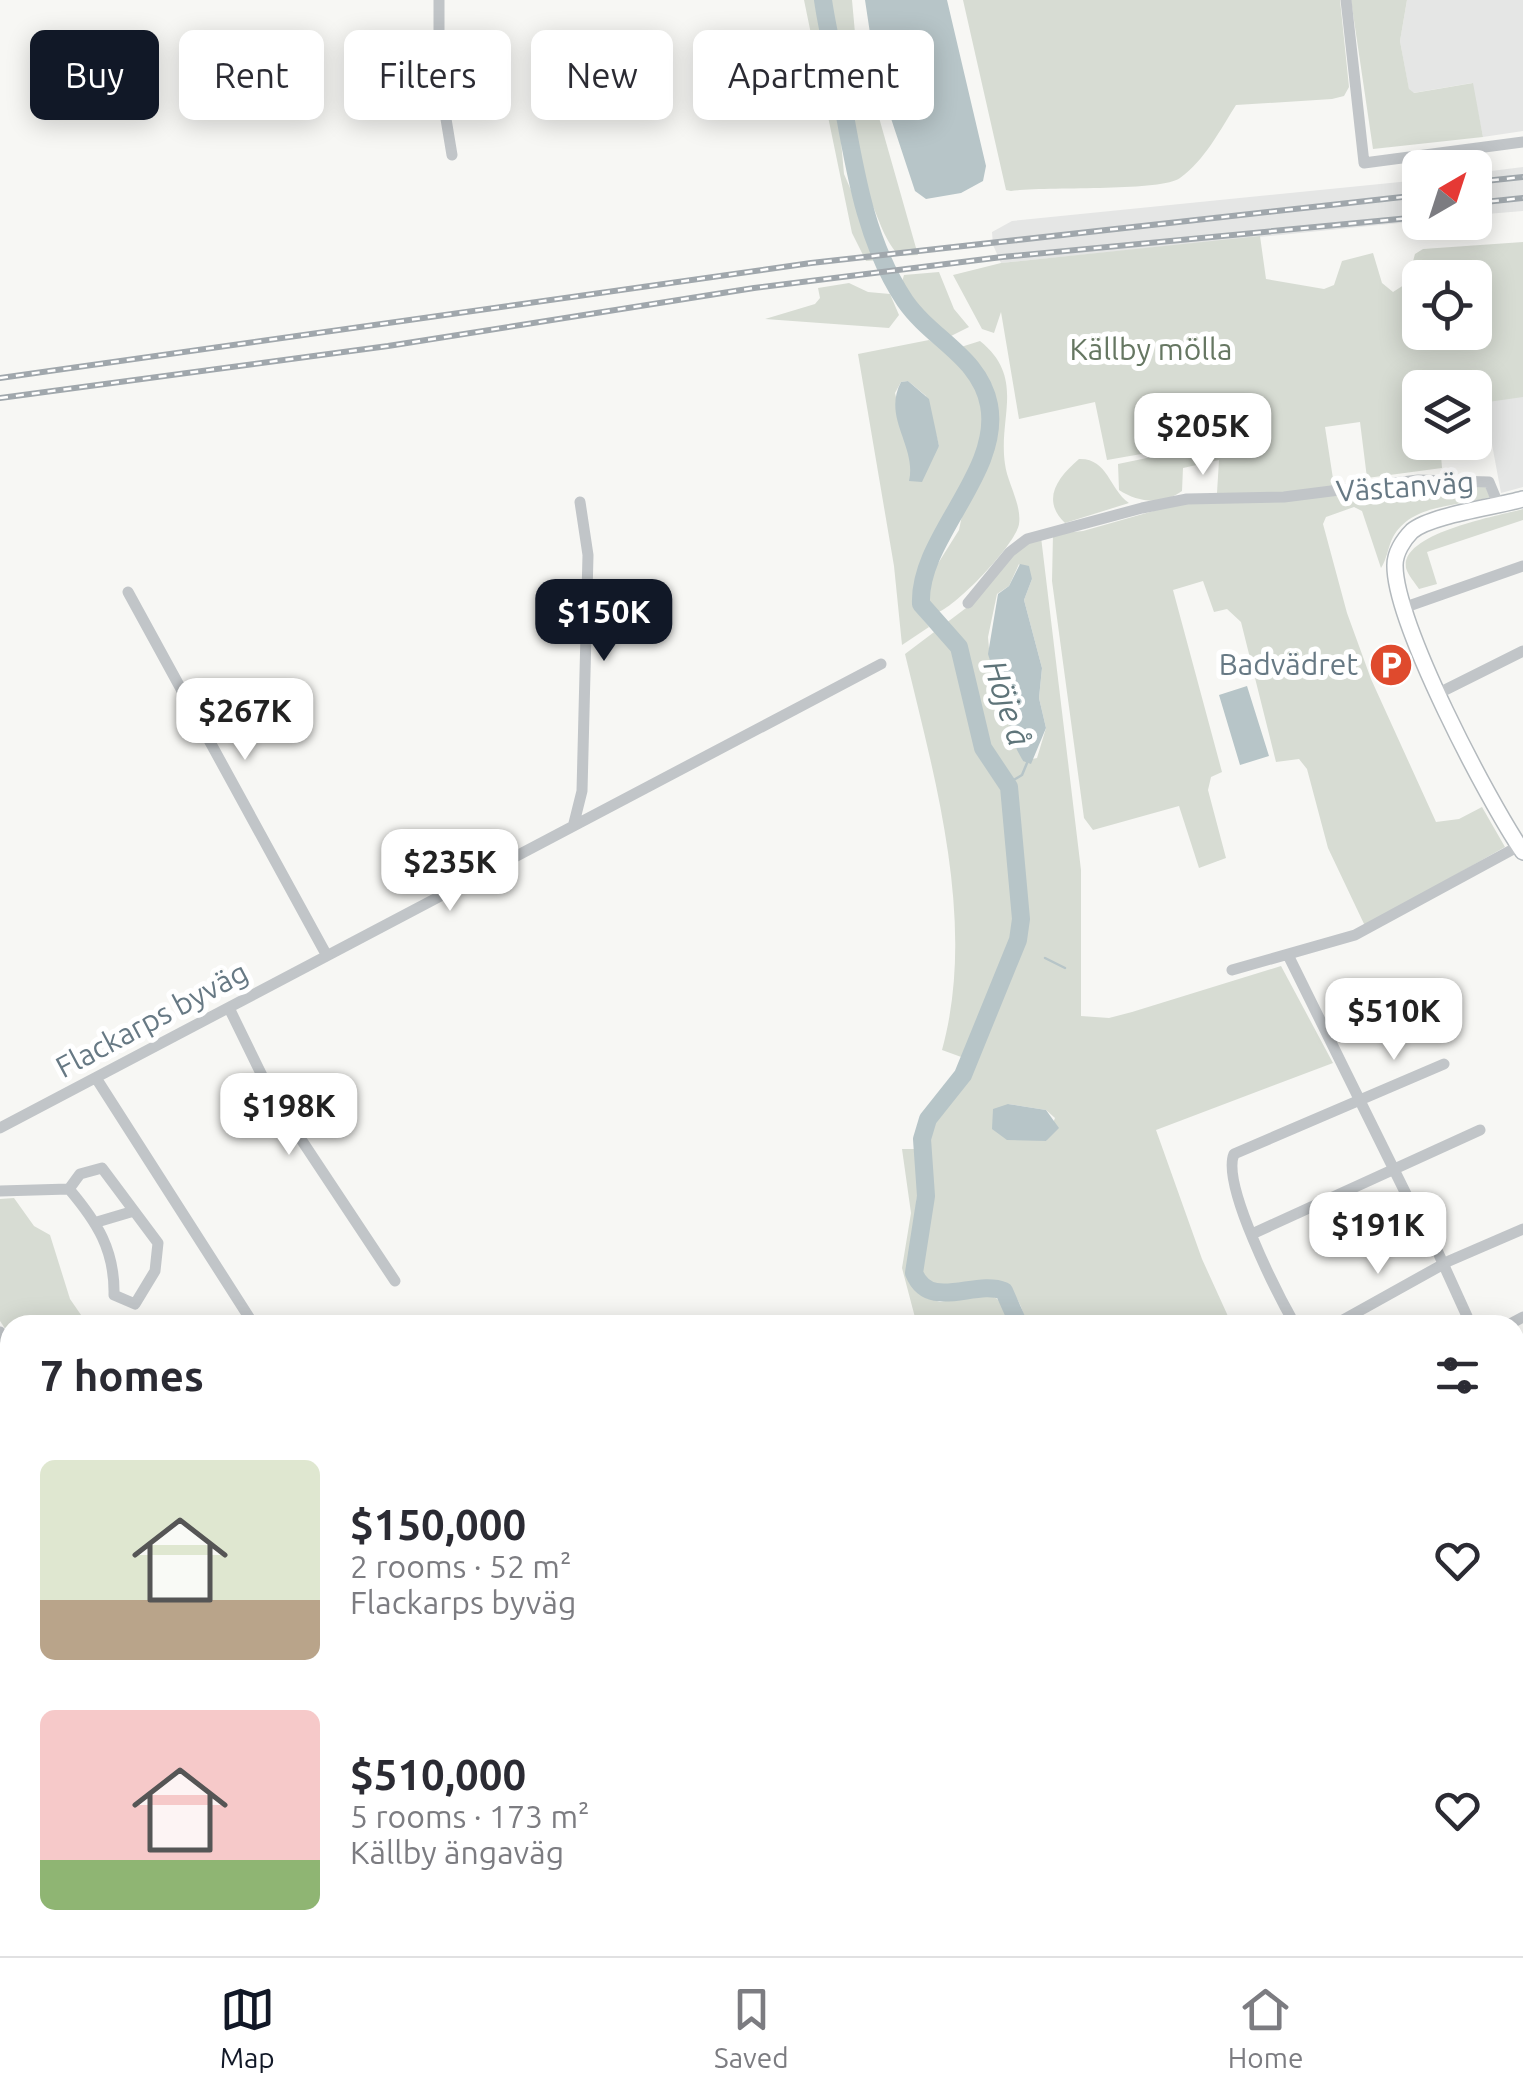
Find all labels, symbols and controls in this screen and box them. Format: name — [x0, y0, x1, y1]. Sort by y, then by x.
chip: Buy — [30, 30, 159, 120]
chip: Rent — [179, 30, 324, 120]
chip: Filters — [344, 30, 511, 120]
chip: New — [531, 30, 673, 120]
chip: Apartment — [693, 30, 934, 120]
north arrow — [1402, 150, 1492, 240]
map controls — [1402, 150, 1492, 460]
button: locate — [1402, 260, 1492, 350]
park label: Källby mölla — [1070, 332, 1232, 366]
button: layers — [1402, 370, 1492, 460]
pin: $205K — [1133, 393, 1273, 478]
text: $205K — [1156, 407, 1250, 443]
street label: Västanväg — [1335, 464, 1475, 508]
pin: $150K — [534, 579, 674, 664]
text: $150K — [557, 593, 651, 629]
parking icon: Badvädret — [1368, 642, 1414, 688]
place label: Badvädret — [1219, 647, 1358, 681]
water label: Höje å — [977, 655, 1039, 750]
pin: $267K — [175, 678, 315, 763]
text: $267K — [198, 692, 292, 728]
pin: $235K — [380, 829, 520, 914]
text: $235K — [403, 843, 497, 879]
street label: Flackarps byväg — [50, 954, 253, 1084]
pin: $510K — [1324, 978, 1464, 1063]
text: $510K — [1347, 992, 1441, 1028]
pin: $198K — [219, 1073, 359, 1158]
text: $198K — [242, 1087, 336, 1123]
pin: $191K — [1308, 1192, 1448, 1277]
text: $191K — [1331, 1206, 1425, 1242]
icon: filters — [1430, 1348, 1485, 1403]
text: 7 homes — [40, 1352, 204, 1399]
icon: home — [120, 1500, 240, 1620]
text: $150,000 — [350, 1501, 526, 1548]
icon: heart — [1430, 1533, 1485, 1588]
text: 2 rooms · 52 m² — [350, 1548, 571, 1584]
text: Flackarps byväg — [350, 1584, 576, 1620]
icon: home — [120, 1750, 240, 1870]
text: $510,000 — [350, 1751, 526, 1798]
icon: heart — [1430, 1783, 1485, 1838]
text: 5 rooms · 173 m² — [350, 1798, 590, 1834]
text: Källby ängaväg — [350, 1834, 564, 1870]
tab: Map — [220, 1982, 275, 2073]
tab: Saved — [714, 1982, 789, 2073]
tab: Home — [1228, 1982, 1303, 2073]

